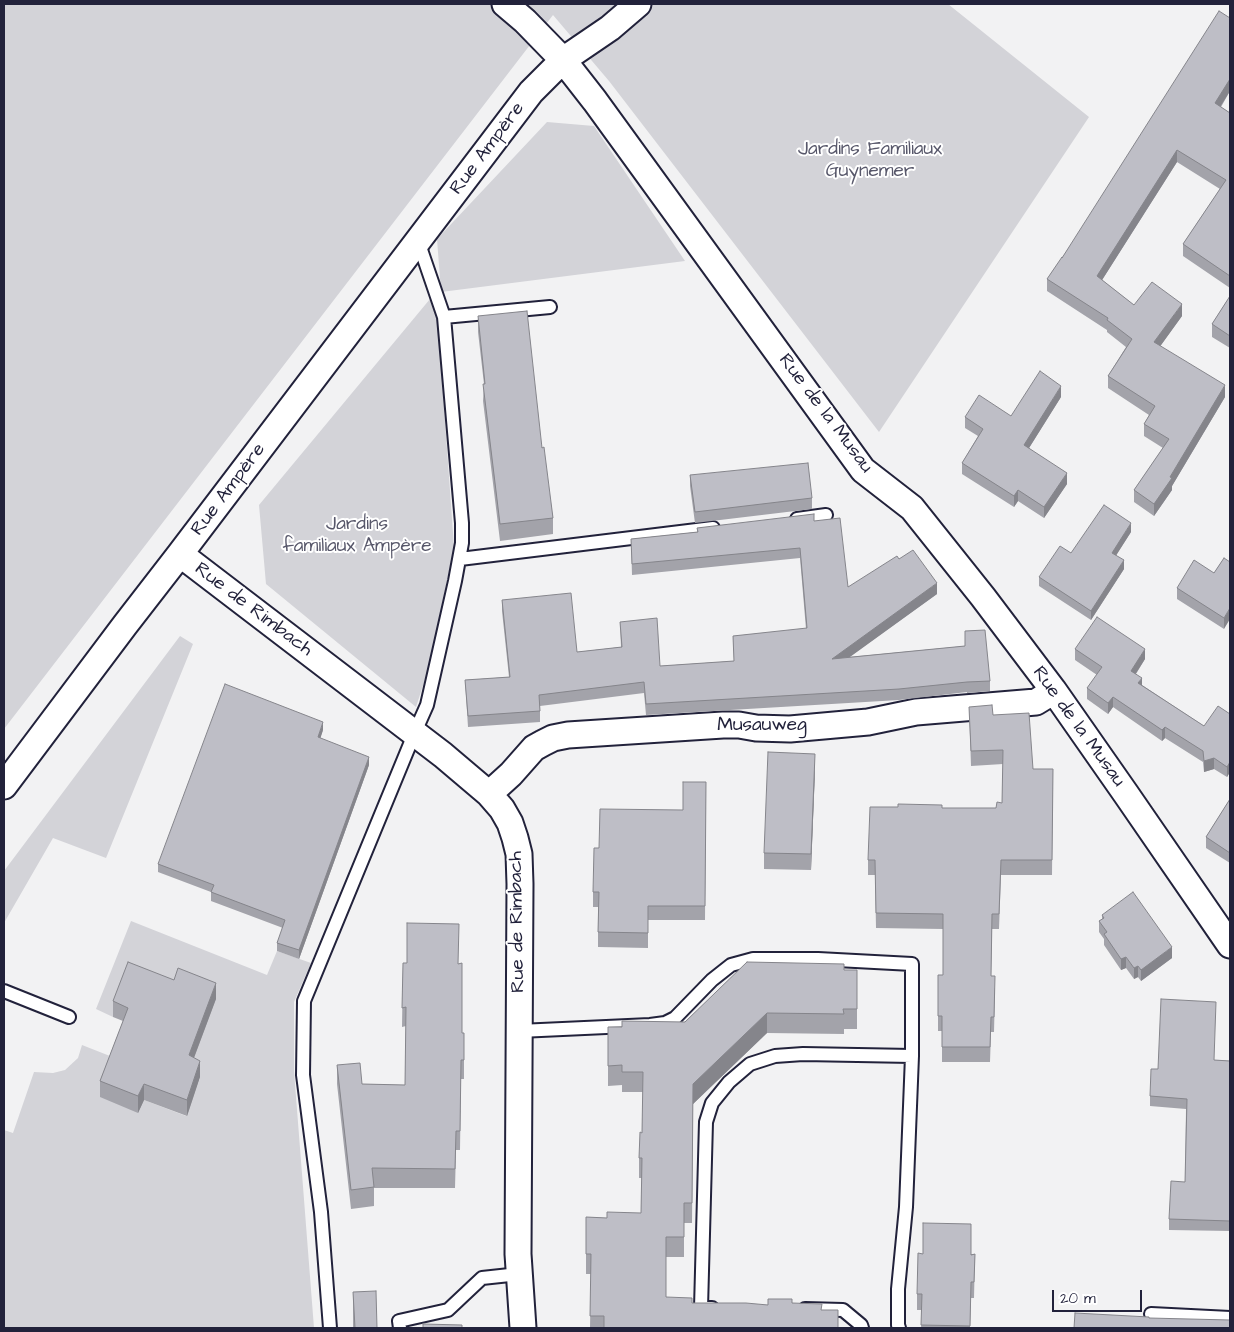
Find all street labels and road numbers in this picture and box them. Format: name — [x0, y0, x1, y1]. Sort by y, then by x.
street label: Rue Ampère — [446, 98, 530, 200]
street label: Rue de la Musau — [773, 350, 877, 478]
street label: Rue Ampère — [187, 439, 271, 541]
street label: Rue de Rimbach — [190, 558, 316, 662]
street label: Rue de la Musau — [1027, 662, 1129, 792]
street label: Musauweg — [717, 715, 807, 737]
street label: Rue de Rimbach — [505, 851, 531, 993]

